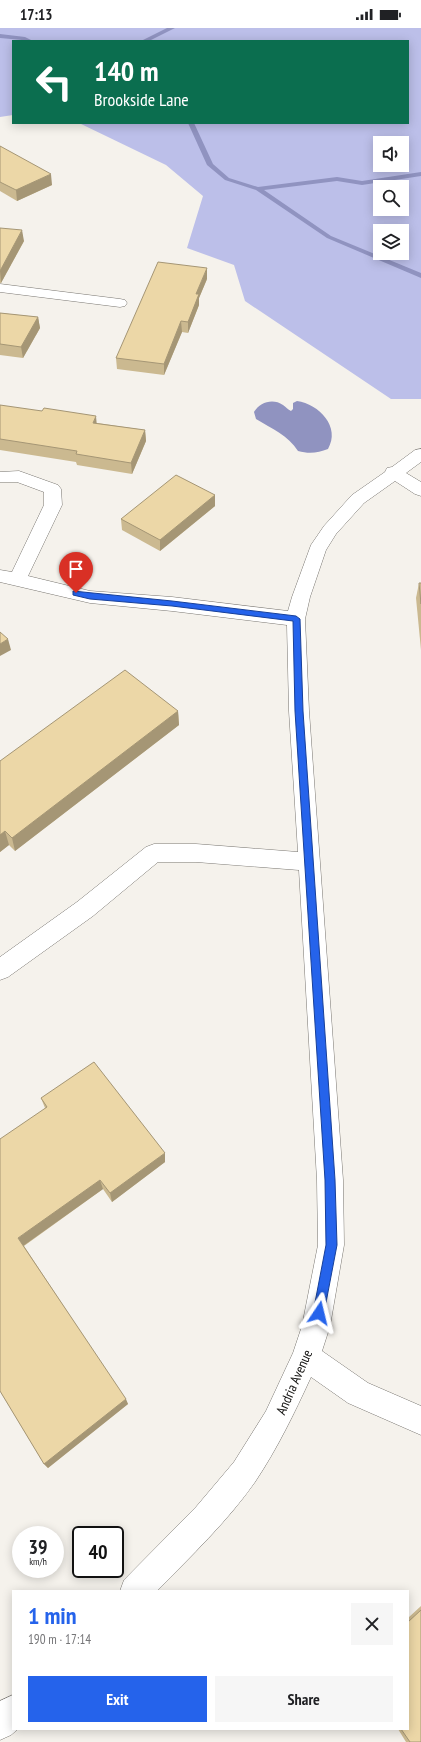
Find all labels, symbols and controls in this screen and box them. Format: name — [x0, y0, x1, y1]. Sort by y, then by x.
text: 17:13 — [20, 5, 52, 24]
text: 140 m — [94, 52, 158, 89]
icon: left — [28, 56, 80, 108]
text: Brookside Lane — [94, 88, 189, 111]
map controls — [373, 136, 409, 260]
button: sound — [373, 136, 409, 172]
button: search — [373, 180, 409, 216]
button: layers — [373, 224, 409, 260]
pin — [59, 552, 93, 593]
icon: arrive — [65, 558, 87, 580]
position arrow — [298, 1292, 340, 1334]
street label: Andria Avenue — [272, 1346, 316, 1417]
speed limit sign: 40 — [72, 1526, 124, 1578]
text: 39 — [28, 1534, 48, 1560]
text: km/h — [29, 1555, 47, 1568]
text: 1 min — [28, 1600, 76, 1631]
button: close — [351, 1603, 393, 1645]
text: 190 m · 17:14 — [28, 1631, 91, 1648]
button: Exit — [28, 1676, 207, 1722]
button: Share — [215, 1676, 393, 1722]

